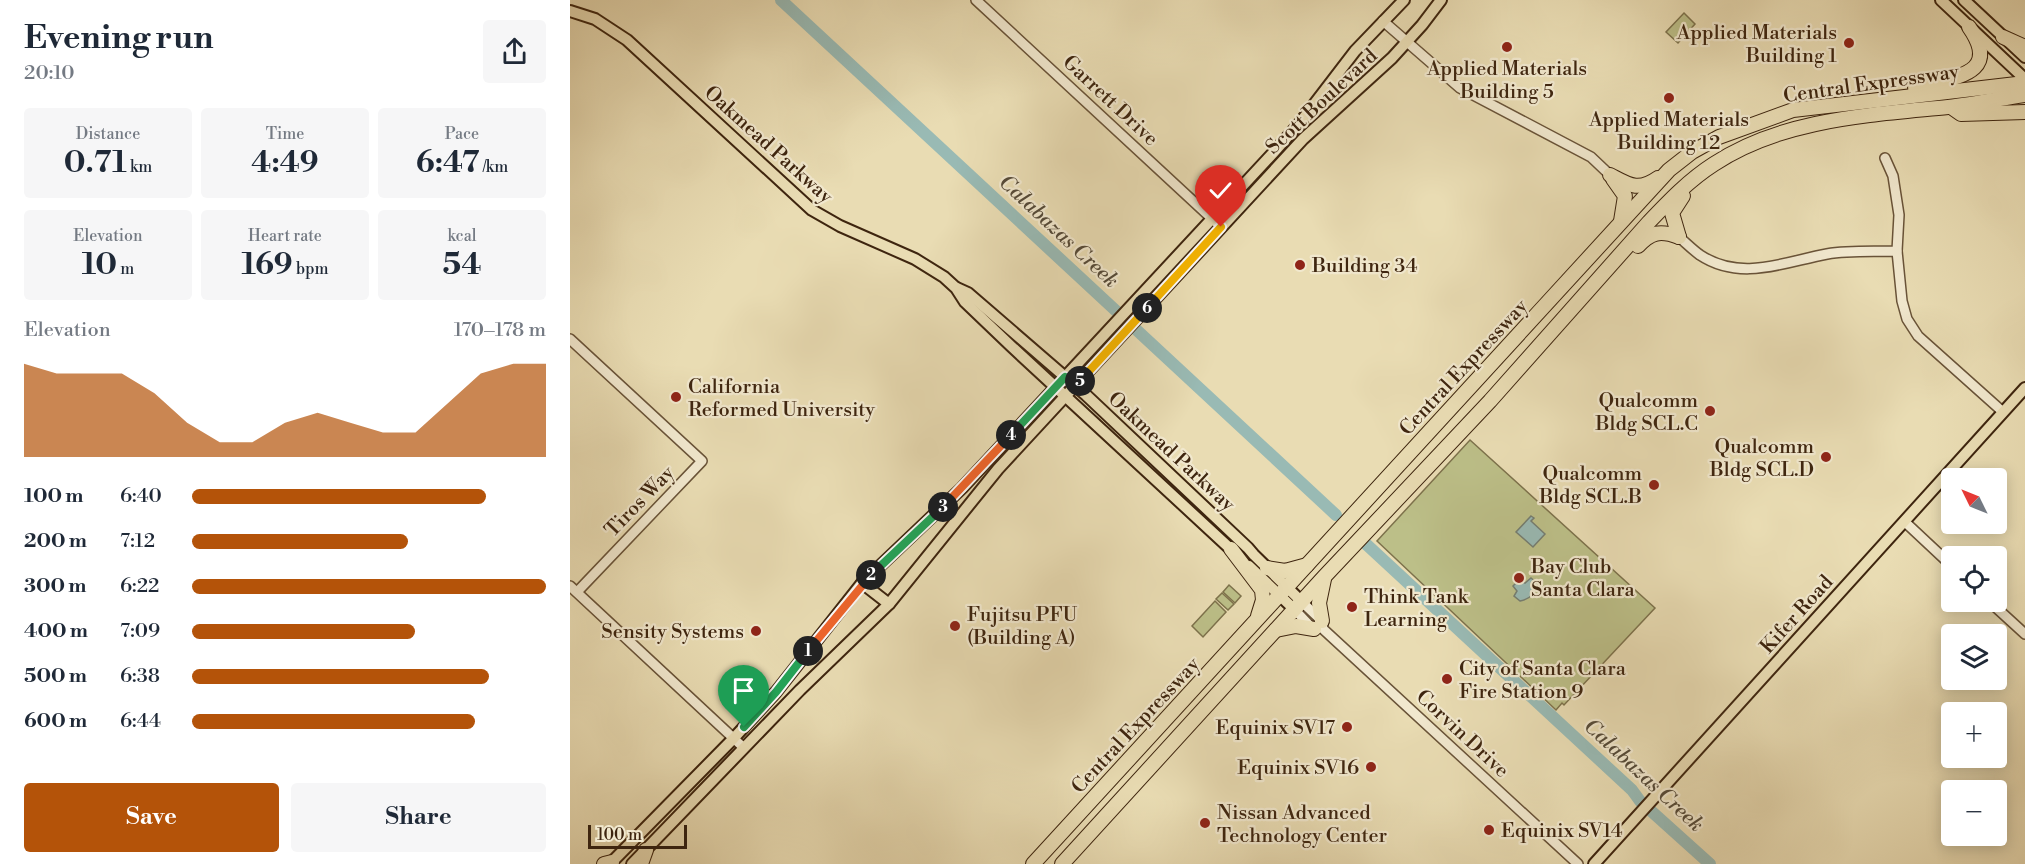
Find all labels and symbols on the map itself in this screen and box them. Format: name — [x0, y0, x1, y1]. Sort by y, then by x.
place label: Applied Materials Building 1 — [1676, 21, 1837, 69]
marker: Applied Materials Building 1 — [1842, 36, 1856, 50]
marker: Applied Materials Building 5 — [1500, 40, 1514, 54]
street label: Scott Boulevard — [1261, 44, 1383, 160]
street label: Garrett Drive — [1057, 50, 1163, 152]
place label: Applied Materials Building 5 — [1426, 57, 1587, 105]
street label: Central Expressway — [1782, 60, 1961, 109]
street label: Oakmead Parkway — [698, 81, 838, 210]
marker: Applied Materials Building 12 — [1662, 91, 1676, 105]
place label: Applied Materials Building 12 — [1588, 108, 1749, 156]
pin — [1195, 165, 1246, 227]
water label: Calabazas Creek — [993, 170, 1124, 294]
place label: Building 34 — [1311, 254, 1418, 279]
marker: Building 34 — [1293, 258, 1307, 272]
pin: 6 — [1132, 293, 1162, 323]
street label: Central Expressway — [1395, 295, 1534, 441]
pin: 5 — [1065, 366, 1095, 396]
place label: California Reformed University — [688, 375, 875, 423]
street label: Oakmead Parkway — [1102, 387, 1240, 518]
place label: Qualcomm Bldg SCL.C — [1594, 389, 1698, 437]
marker: California Reformed University — [669, 390, 683, 404]
marker: Qualcomm Bldg SCL.C — [1703, 404, 1717, 418]
pin: 4 — [996, 420, 1026, 450]
place label: Qualcomm Bldg SCL.D — [1709, 435, 1814, 483]
marker: Qualcomm Bldg SCL.D — [1819, 450, 1833, 464]
street label: Tiros Way — [600, 461, 680, 543]
place label: Qualcomm Bldg SCL.B — [1538, 462, 1642, 510]
north arrow — [1941, 468, 2007, 534]
marker: Qualcomm Bldg SCL.B — [1647, 478, 1661, 492]
pin: 3 — [928, 492, 958, 522]
place label: Bay Club Santa Clara — [1530, 555, 1636, 603]
pin: 2 — [856, 560, 886, 590]
street label: Kifer Road — [1755, 570, 1839, 660]
marker: Bay Club Santa Clara — [1512, 571, 1526, 585]
place label: Think Tank Learning — [1364, 585, 1470, 633]
marker: Think Tank Learning — [1345, 600, 1359, 614]
place label: Fujitsu PFU (Building A) — [967, 603, 1078, 651]
marker: Fujitsu PFU (Building A) — [948, 619, 962, 633]
place label: Sensity Systems — [601, 620, 744, 645]
marker: Sensity Systems — [749, 624, 763, 638]
pin: 1 — [793, 636, 823, 666]
street label: Central Expressway — [1067, 653, 1206, 799]
place label: City of Santa Clara Fire Station 9 — [1459, 657, 1627, 705]
pin — [718, 665, 769, 727]
marker: City of Santa Clara Fire Station 9 — [1440, 672, 1454, 686]
street label: Corvin Drive — [1410, 685, 1514, 783]
water label: Calabazas Creek — [1578, 714, 1709, 838]
place label: Equinix SV17 — [1216, 716, 1335, 741]
marker: Equinix SV17 — [1340, 720, 1354, 734]
place label: Equinix SV16 — [1237, 756, 1359, 781]
marker: Equinix SV16 — [1364, 760, 1378, 774]
place label: Nissan Advanced Technology Center — [1217, 801, 1388, 849]
marker: Nissan Advanced Technology Center — [1198, 816, 1212, 830]
place label: Equinix SV14 — [1501, 819, 1623, 844]
scale bar — [588, 822, 687, 850]
marker: Equinix SV14 — [1482, 823, 1496, 837]

